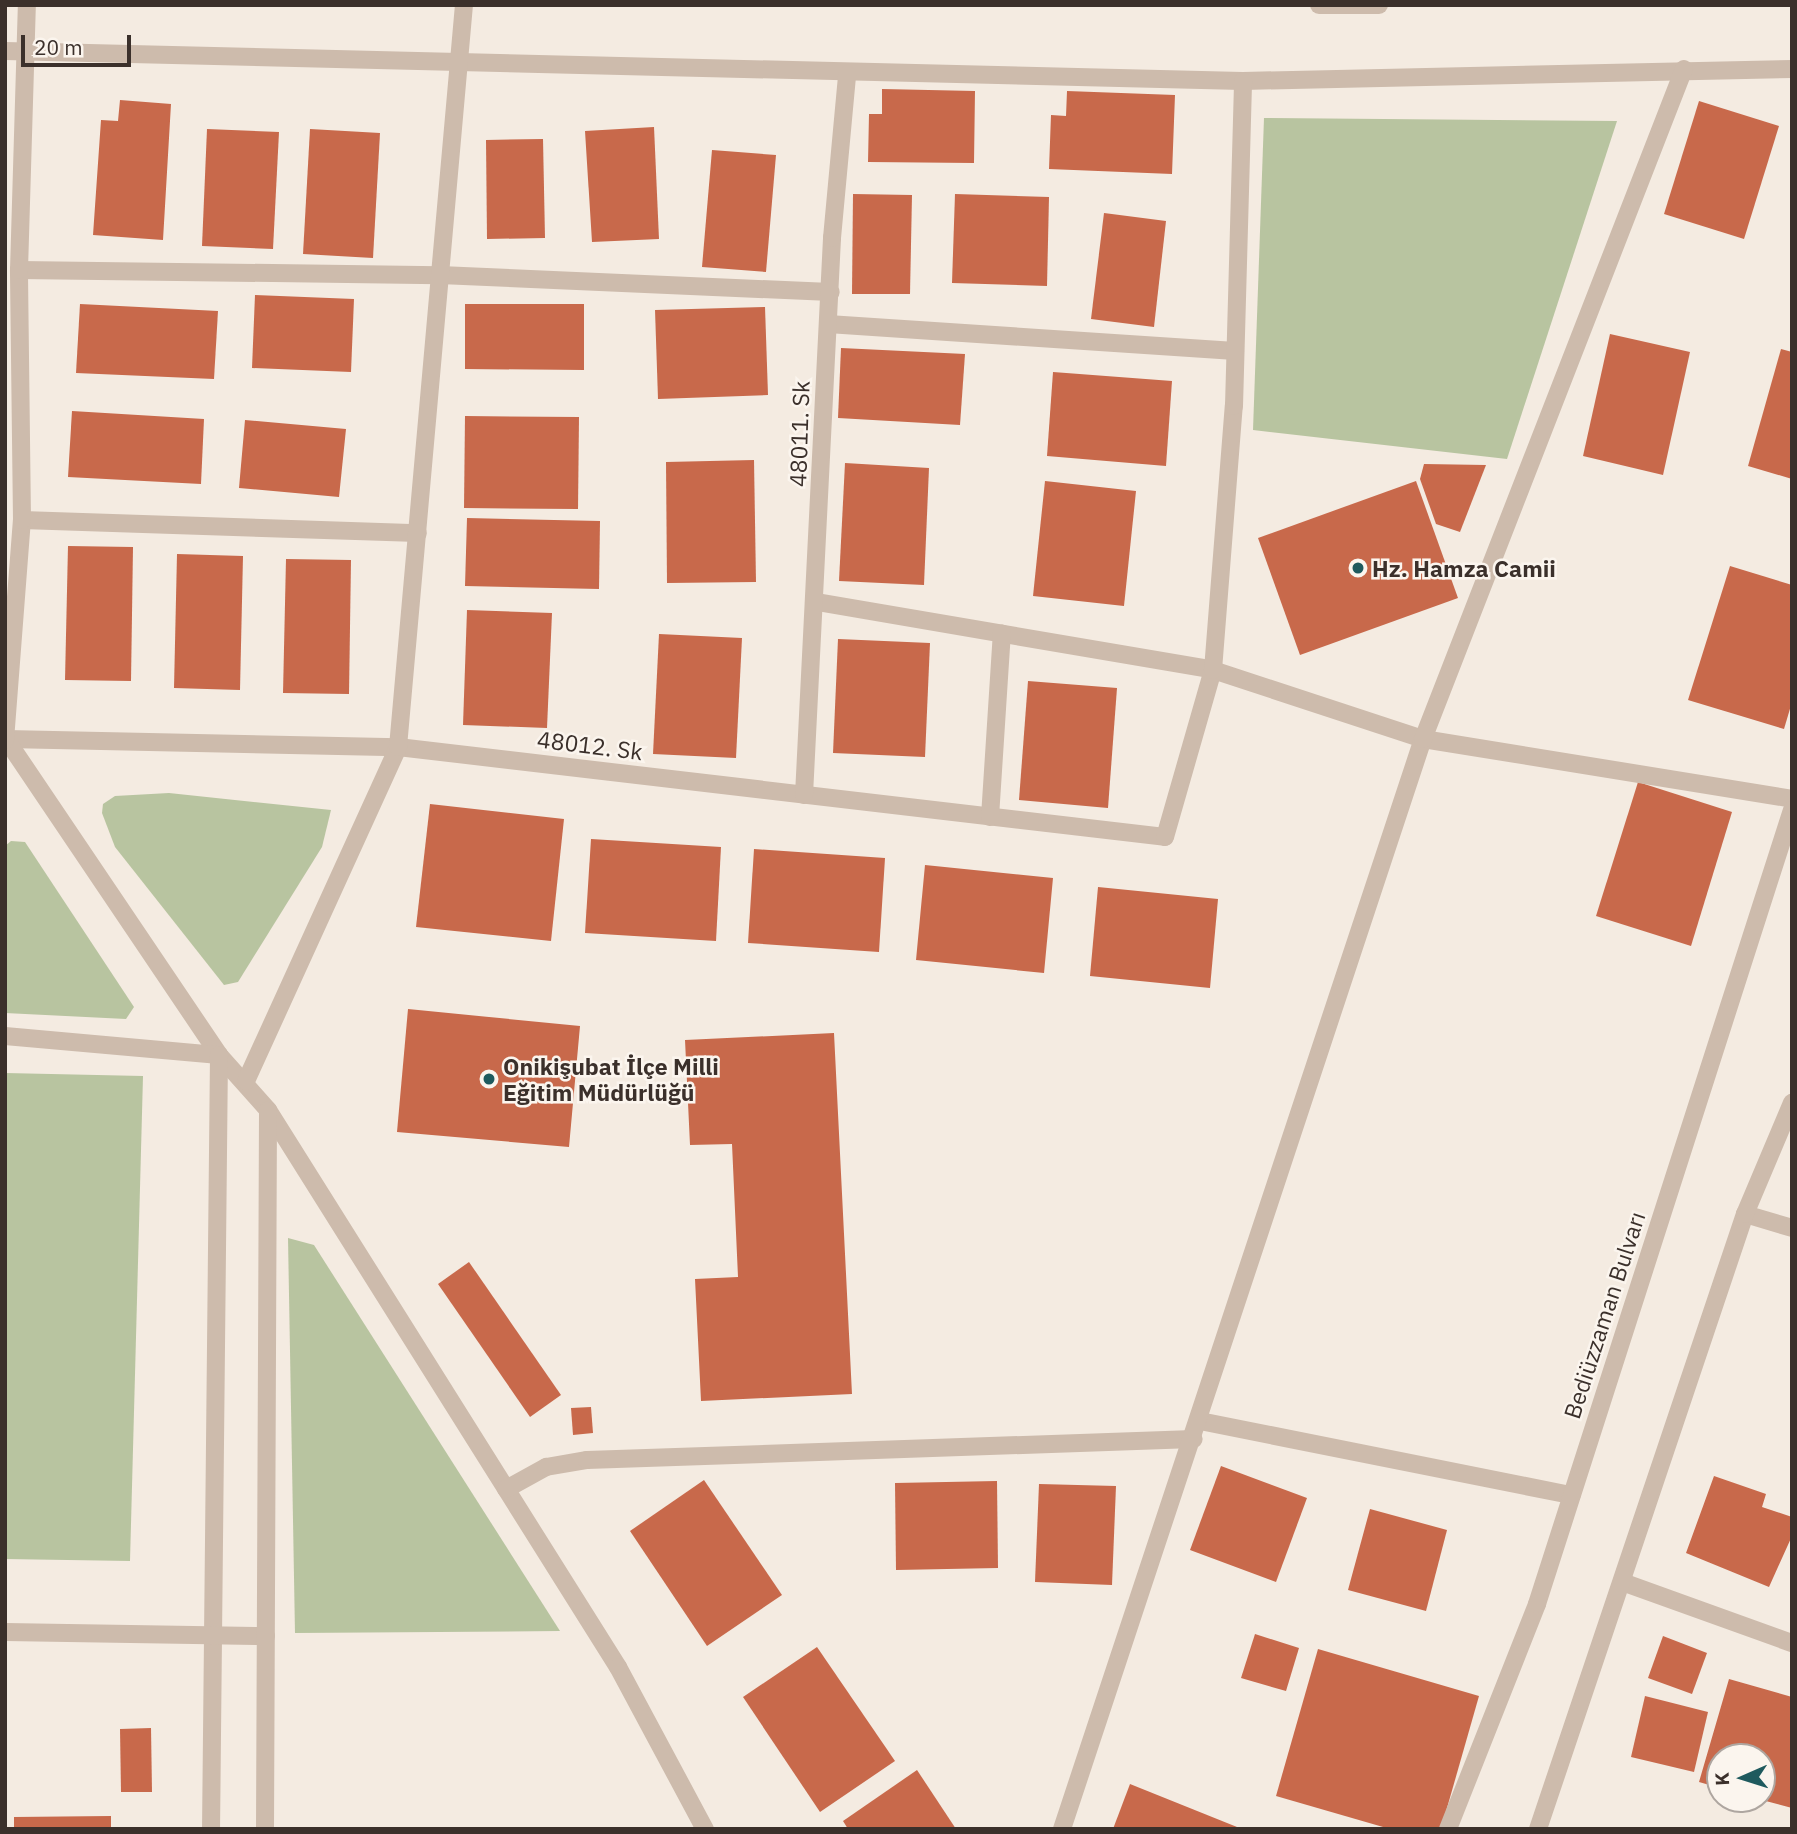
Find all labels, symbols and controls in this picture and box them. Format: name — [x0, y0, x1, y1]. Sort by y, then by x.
scale bar — [24, 21, 135, 65]
text: 20 m — [34, 33, 83, 61]
street label: 48011. Sk — [783, 380, 815, 488]
place label: Hz. Hamza Camii — [1372, 554, 1556, 582]
marker: Hz. Hamza Camii — [1350, 560, 1366, 576]
street label: 48012. Sk — [536, 725, 644, 765]
place label: Onikişubat İlçe Milli Eğitim Müdürlüğü — [503, 1052, 719, 1106]
marker: Onikişubat İlçe Milli Eğitim Müdürlüğü — [481, 1071, 497, 1087]
street label: Bediüzzaman Bulvarı — [1558, 1208, 1650, 1422]
north arrow — [1706, 1743, 1776, 1813]
text: K — [1710, 1772, 1734, 1786]

